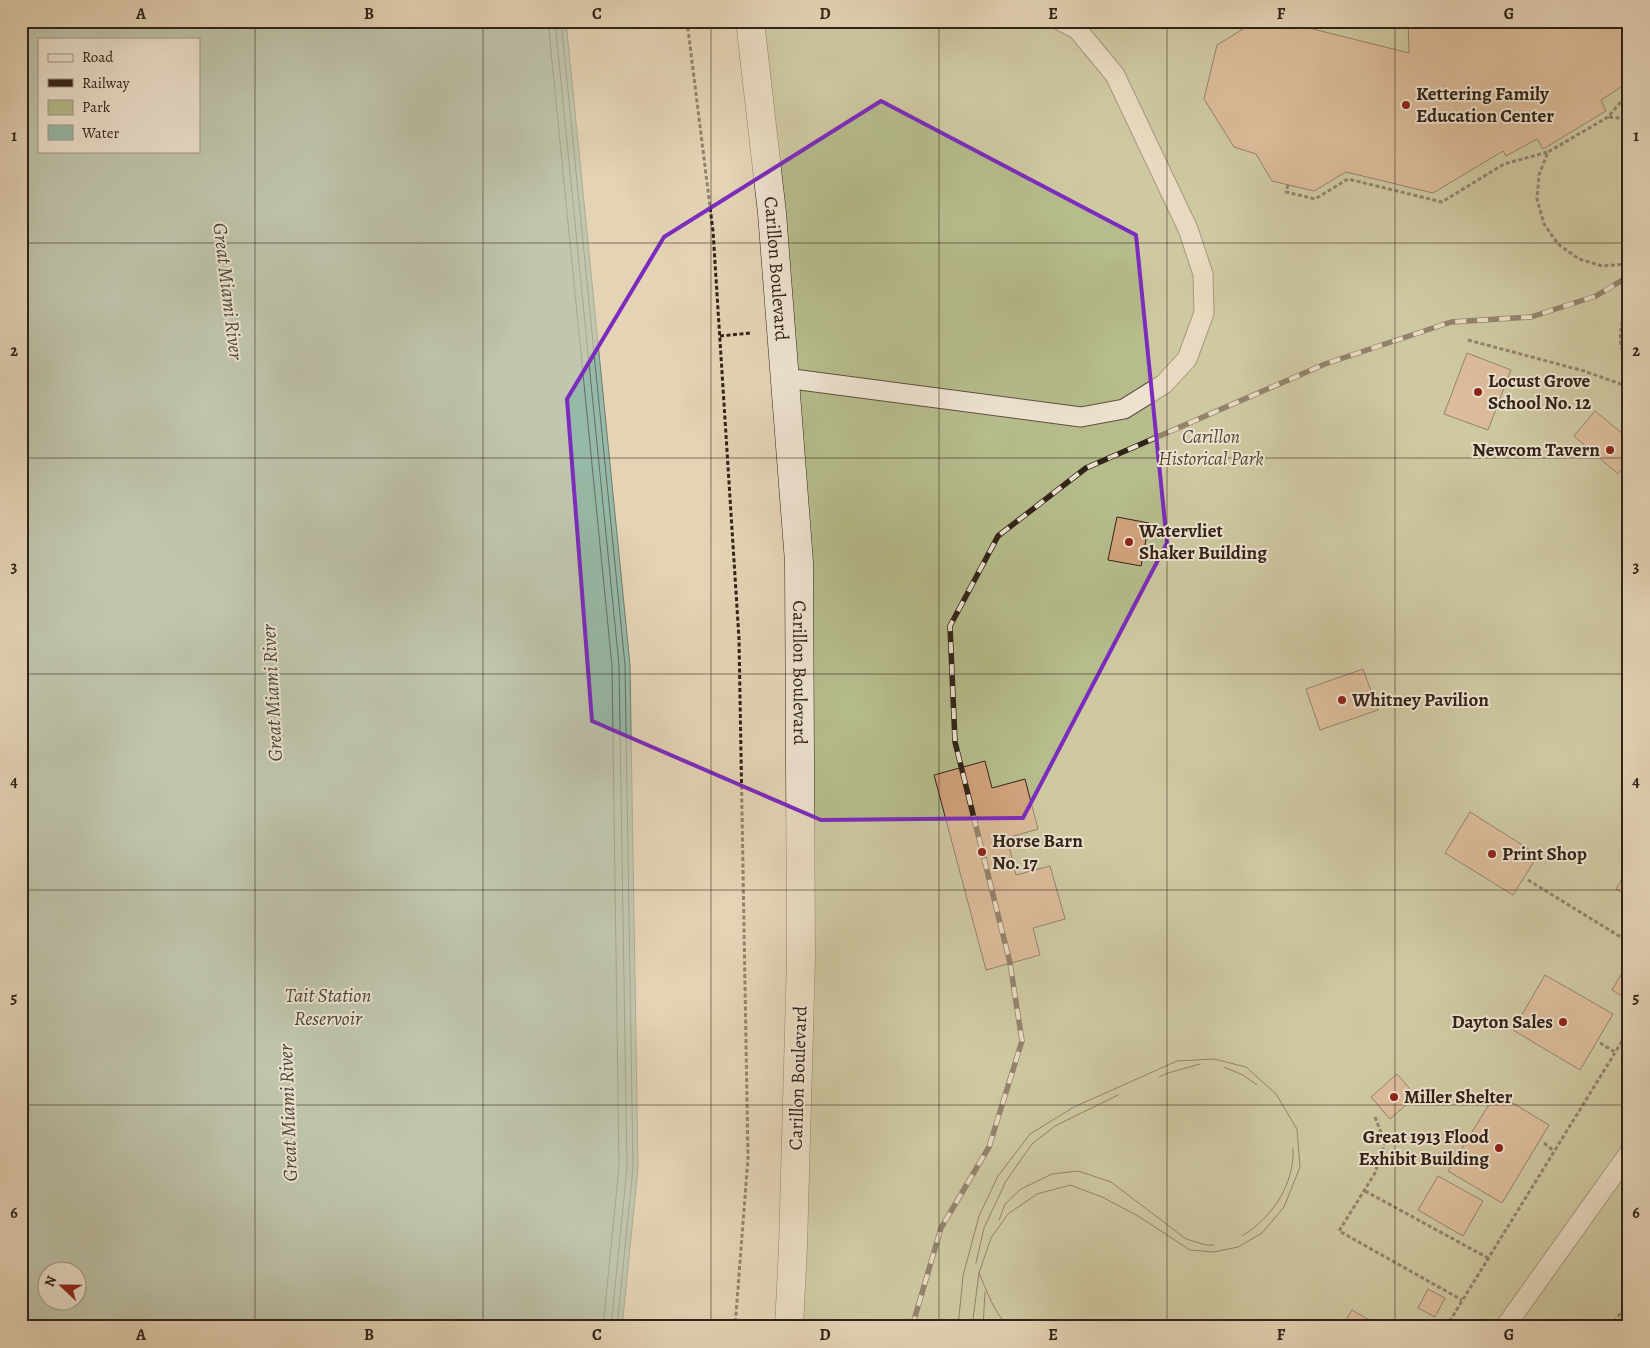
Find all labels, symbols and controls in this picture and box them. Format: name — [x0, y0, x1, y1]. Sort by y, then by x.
text: A — [135, 3, 147, 25]
text: B — [364, 3, 374, 25]
text: C — [592, 3, 602, 25]
text: D — [819, 3, 831, 25]
text: E — [1048, 3, 1058, 25]
text: F — [1277, 3, 1286, 25]
text: G — [1504, 3, 1514, 25]
legend — [38, 38, 200, 152]
text: Road — [82, 47, 114, 67]
text: Railway — [82, 73, 130, 93]
place label: Kettering Family Education Center — [1416, 81, 1554, 129]
text: Park — [82, 97, 111, 117]
marker: Kettering Family Education Center — [1400, 99, 1412, 111]
text: Water — [81, 123, 119, 143]
text: 1 — [11, 125, 17, 147]
text: 1 — [1633, 125, 1639, 147]
street label: Carillon Boulevard — [757, 195, 795, 343]
water label: Great Miami River — [206, 221, 250, 362]
text: 2 — [10, 340, 18, 362]
text: 2 — [1632, 340, 1640, 362]
place label: Locust Grove School No. 12 — [1488, 368, 1591, 416]
marker: Locust Grove School No. 12 — [1472, 386, 1484, 398]
park label: Carillon Historical Park — [1158, 424, 1264, 472]
place label: Newcom Tavern — [1472, 437, 1600, 463]
marker: Newcom Tavern — [1604, 444, 1616, 456]
place label: Watervliet Shaker Building — [1138, 518, 1267, 566]
marker: Watervliet Shaker Building — [1123, 536, 1135, 548]
text: 3 — [11, 556, 18, 578]
text: 3 — [1633, 556, 1640, 578]
street label: Carillon Boulevard — [786, 600, 813, 746]
water label: Great Miami River — [255, 623, 289, 762]
place label: Whitney Pavilion — [1351, 687, 1489, 713]
marker: Whitney Pavilion — [1336, 694, 1348, 706]
text: 4 — [10, 771, 18, 793]
text: 4 — [1632, 771, 1640, 793]
place label: Horse Barn No. 17 — [992, 828, 1083, 876]
place label: Print Shop — [1502, 841, 1587, 867]
marker: Horse Barn No. 17 — [976, 846, 988, 858]
marker: Print Shop — [1486, 848, 1498, 860]
water label: Tait Station Reservoir — [285, 982, 371, 1032]
text: 5 — [11, 987, 18, 1009]
text: 5 — [1633, 987, 1640, 1009]
street label: Carillon Boulevard — [782, 1004, 814, 1151]
place label: Dayton Sales — [1451, 1009, 1553, 1035]
marker: Dayton Sales — [1557, 1016, 1569, 1028]
water label: Great Miami River — [272, 1043, 304, 1182]
place label: Miller Shelter — [1404, 1084, 1513, 1110]
marker: Miller Shelter — [1388, 1091, 1400, 1103]
place label: Great 1913 Flood Exhibit Building — [1359, 1124, 1490, 1172]
marker: Great 1913 Flood Exhibit Building — [1493, 1142, 1505, 1154]
text: 6 — [10, 1202, 18, 1224]
text: 6 — [1632, 1202, 1640, 1224]
north arrow — [38, 1260, 88, 1310]
text: N — [40, 1273, 61, 1290]
text: A — [135, 1324, 147, 1346]
text: B — [364, 1324, 374, 1346]
text: C — [592, 1324, 602, 1346]
text: D — [819, 1324, 831, 1346]
text: E — [1048, 1324, 1058, 1346]
text: F — [1277, 1324, 1286, 1346]
text: G — [1504, 1324, 1514, 1346]

